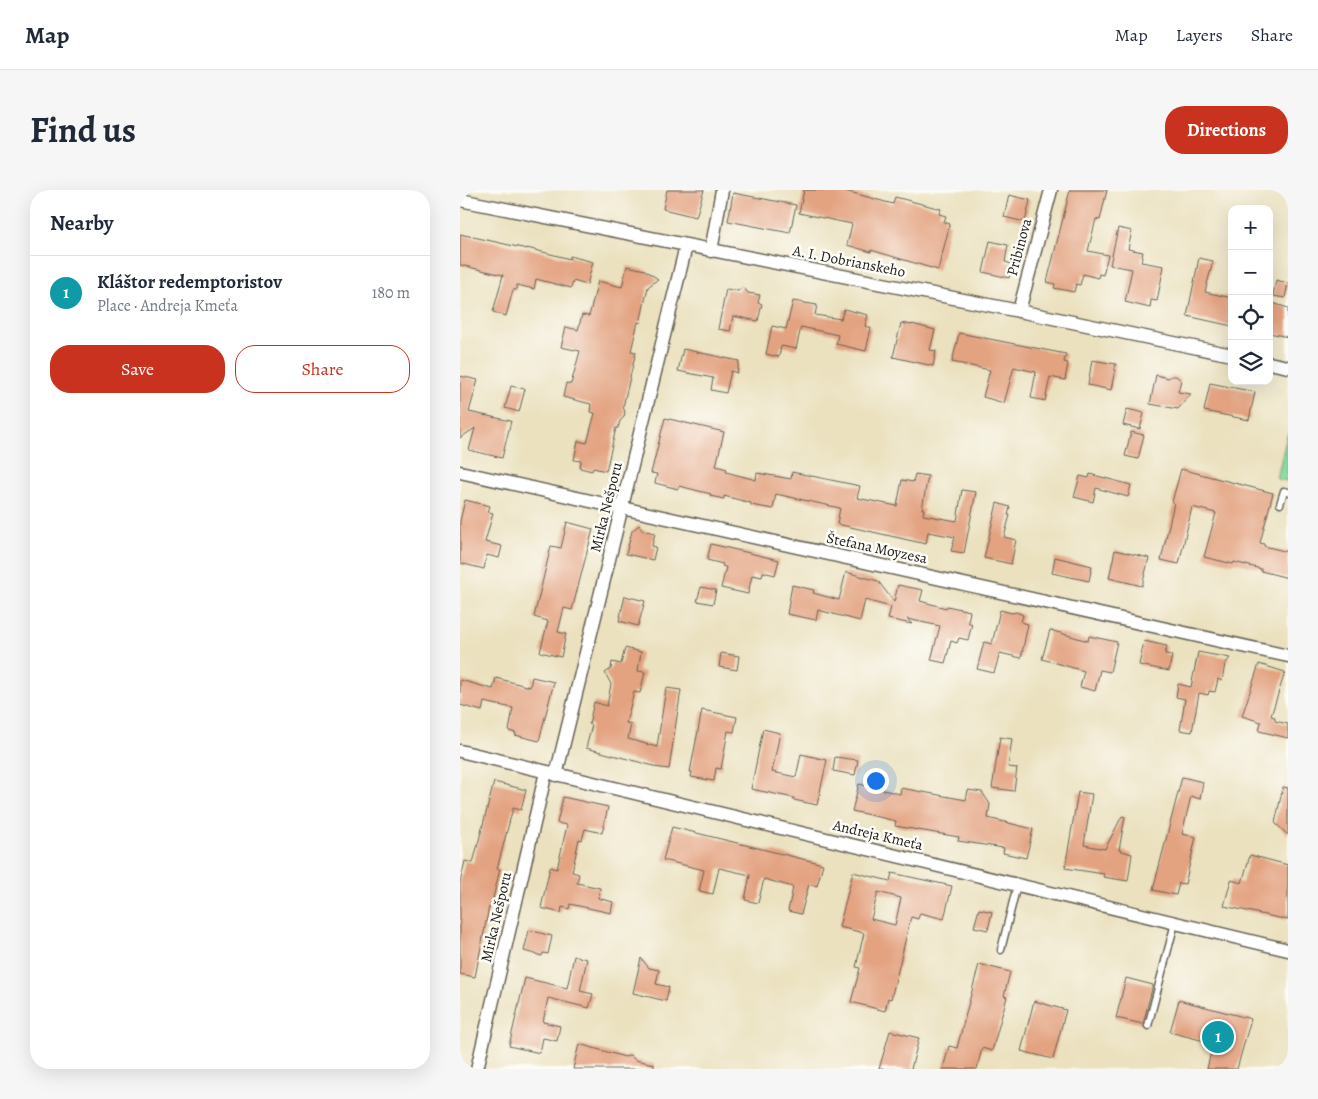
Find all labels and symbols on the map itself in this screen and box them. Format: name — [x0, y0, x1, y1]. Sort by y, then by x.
street label: Pribinova — [1002, 216, 1036, 278]
street label: A. I. Dobrianskeho — [790, 240, 907, 282]
street label: Mirka Nešporu — [585, 459, 627, 554]
street label: Štefana Moyzesa — [825, 528, 929, 568]
your location — [863, 768, 889, 794]
street label: Andreja Kmeťa — [830, 815, 925, 855]
street label: Mirka Nešporu — [476, 869, 516, 964]
pin: 1 — [1202, 1018, 1234, 1056]

